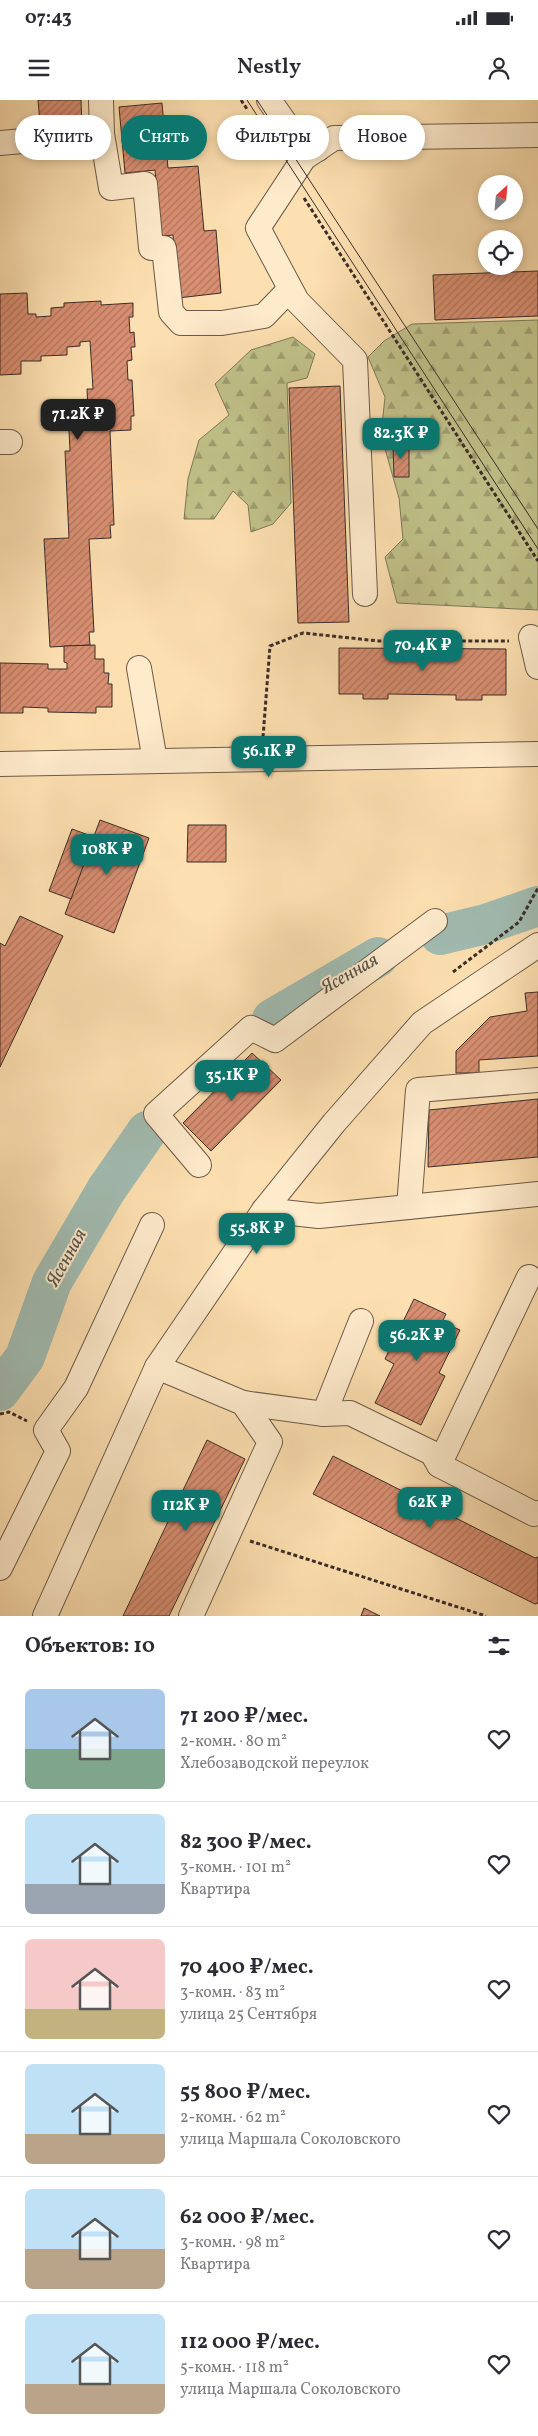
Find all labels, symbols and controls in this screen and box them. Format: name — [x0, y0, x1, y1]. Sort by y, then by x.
text: 07:43 — [25, 5, 72, 31]
text: Nestly — [237, 52, 301, 83]
icon: menu — [25, 54, 53, 82]
icon: person — [485, 54, 513, 82]
chip: Купить — [15, 115, 111, 160]
chip: Снять — [121, 115, 207, 160]
chip: Фильтры — [217, 115, 329, 160]
chip: Новое — [339, 115, 425, 160]
north arrow — [478, 175, 522, 220]
map controls — [478, 175, 523, 275]
button: locate — [478, 230, 523, 275]
pin: 71.2K ₽ — [32, 398, 124, 441]
text: 71.2K ₽ — [52, 404, 104, 426]
pin: 82.3K ₽ — [355, 418, 447, 460]
text: 82.3K ₽ — [373, 423, 429, 445]
pin: 70.4K ₽ — [377, 630, 469, 672]
text: 70.4K ₽ — [395, 635, 451, 657]
pin: 56.1K ₽ — [223, 736, 315, 778]
text: 56.1K ₽ — [242, 741, 296, 763]
pin: 108K ₽ — [66, 834, 148, 876]
text: 108K ₽ — [82, 839, 132, 861]
water label: Ясенная — [316, 947, 384, 1001]
pin: 35.1K ₽ — [186, 1060, 278, 1102]
text: 35.1K ₽ — [206, 1065, 258, 1087]
pin: 55.8K ₽ — [211, 1212, 303, 1255]
text: 55.8K ₽ — [230, 1218, 284, 1240]
water label: Ясенная — [40, 1224, 94, 1292]
pin: 56.2K ₽ — [371, 1320, 463, 1362]
text: 56.2K ₽ — [389, 1325, 445, 1347]
pin: 62K ₽ — [395, 1486, 465, 1529]
pin: 112K ₽ — [145, 1490, 227, 1532]
text: 62K ₽ — [409, 1492, 451, 1514]
text: 112K ₽ — [163, 1495, 209, 1517]
text: Объектов: 10 — [25, 1632, 155, 1661]
icon: filters — [485, 1632, 513, 1660]
text: 71 200 ₽/мес. — [180, 1702, 308, 1731]
icon: home — [65, 1709, 125, 1769]
icon: heart — [485, 1725, 513, 1753]
text: 2-комн. · 80 m² — [180, 1731, 287, 1753]
text: Хлебозаводской переулок — [180, 1753, 369, 1775]
text: 82 300 ₽/мес. — [180, 1828, 312, 1857]
icon: home — [65, 1834, 125, 1894]
icon: heart — [485, 1850, 513, 1878]
text: 3-комн. · 101 m² — [180, 1857, 291, 1879]
text: Квартира — [180, 1879, 250, 1901]
text: 70 400 ₽/мес. — [180, 1953, 314, 1982]
icon: home — [65, 1959, 125, 2019]
icon: heart — [485, 1975, 513, 2003]
text: 3-комн. · 83 m² — [180, 1982, 285, 2004]
text: улица 25 Сентября — [180, 2004, 317, 2026]
text: 55 800 ₽/мес. — [180, 2078, 311, 2107]
icon: home — [65, 2084, 125, 2144]
icon: heart — [485, 2100, 513, 2128]
text: 2-комн. · 62 m² — [180, 2107, 286, 2129]
text: улица Маршала Соколовского — [180, 2129, 401, 2151]
text: 62 000 ₽/мес. — [180, 2203, 315, 2232]
icon: home — [65, 2209, 125, 2269]
icon: heart — [485, 2225, 513, 2253]
text: 3-комн. · 98 m² — [180, 2232, 285, 2254]
text: Квартира — [180, 2254, 250, 2276]
text: 112 000 ₽/мес. — [180, 2328, 320, 2357]
icon: home — [65, 2334, 125, 2394]
icon: heart — [485, 2350, 513, 2378]
text: 5-комн. · 118 m² — [180, 2357, 289, 2379]
text: улица Маршала Соколовского — [180, 2379, 401, 2401]

